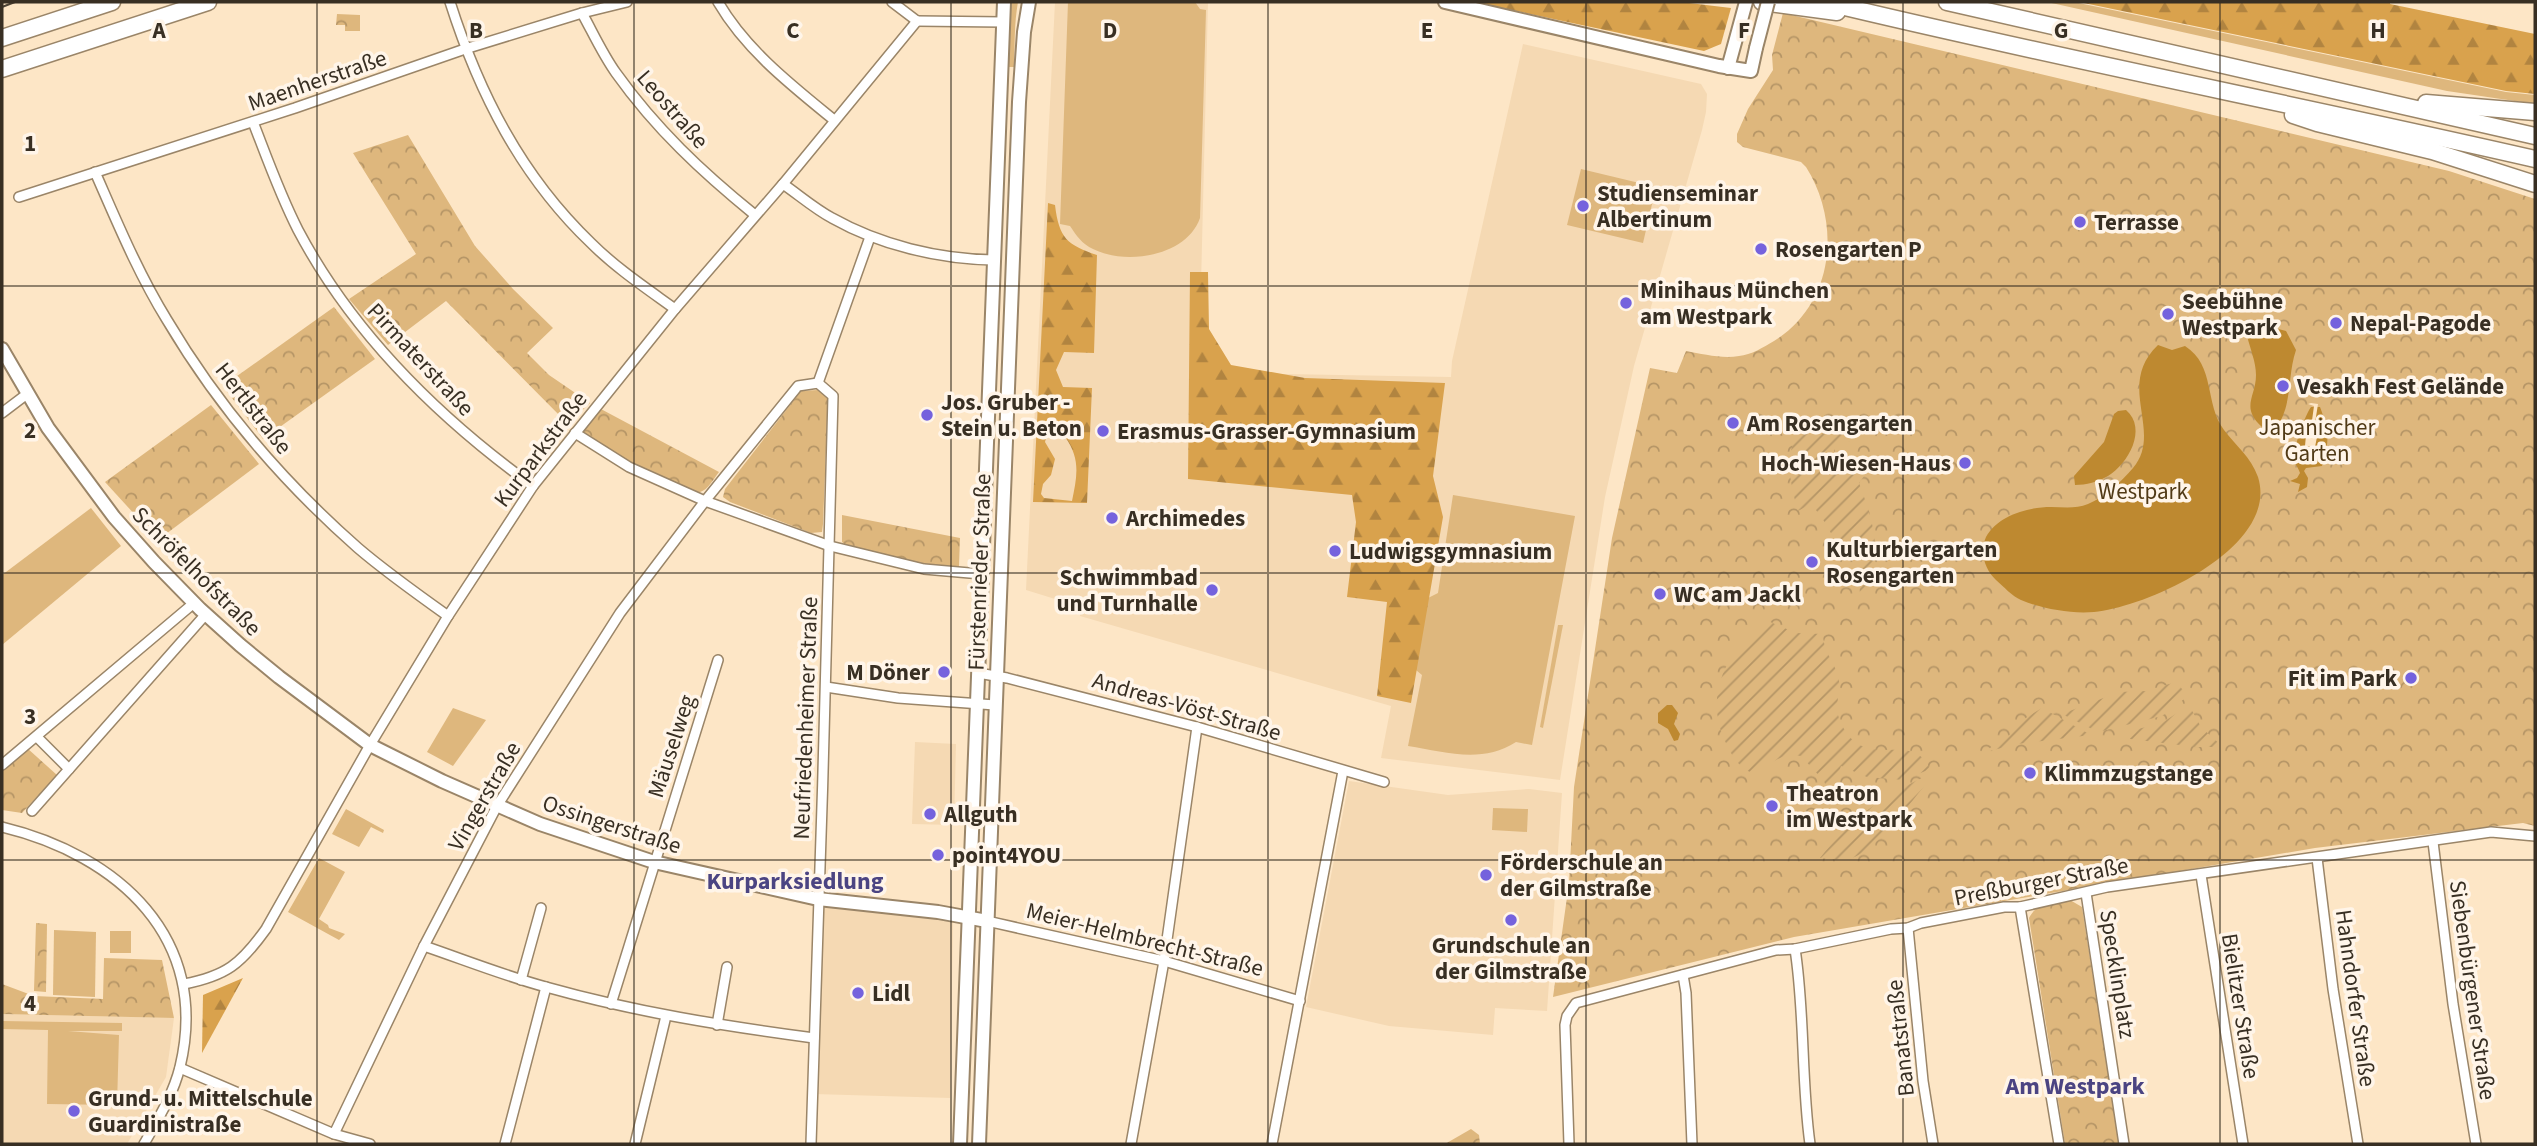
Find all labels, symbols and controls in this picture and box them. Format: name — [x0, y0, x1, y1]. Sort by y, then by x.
text: A — [151, 14, 166, 47]
text: B — [469, 14, 483, 47]
text: C — [786, 14, 800, 47]
text: D — [1103, 14, 1117, 47]
text: E — [1421, 14, 1433, 47]
text: F — [1738, 14, 1750, 47]
text: G — [2054, 14, 2068, 47]
text: H — [2370, 14, 2386, 47]
street label: Maenherstraße — [243, 41, 391, 120]
street label: Leostraße — [629, 63, 716, 156]
text: 1 — [24, 127, 36, 160]
place label: Studienseminar Albertinum — [1596, 177, 1759, 236]
marker: Studienseminar Albertinum — [1575, 198, 1591, 214]
place label: Terrasse — [2094, 206, 2179, 239]
marker: Terrasse — [2072, 214, 2088, 230]
place label: Rosengarten P — [1775, 233, 1922, 266]
marker: Rosengarten P — [1753, 241, 1769, 257]
place label: Minihaus München am Westpark — [1640, 274, 1829, 333]
place label: Seebühne Westpark — [2182, 285, 2283, 344]
street label: Pirmaterstraße — [359, 295, 482, 423]
marker: Minihaus München am Westpark — [1618, 295, 1634, 311]
marker: Seebühne Westpark — [2160, 306, 2176, 322]
place label: Nepal-Pagode — [2350, 307, 2491, 340]
marker: Nepal-Pagode — [2328, 315, 2344, 331]
street label: Hertlstraße — [207, 355, 300, 461]
place label: Vesakh Fest Gelände — [2296, 370, 2504, 403]
marker: Vesakh Fest Gelände — [2275, 378, 2291, 394]
street label: Kurparkstraße — [486, 384, 595, 514]
place label: Jos. Gruber - Stein u. Beton — [941, 386, 1082, 445]
marker: Jos. Gruber - Stein u. Beton — [919, 407, 935, 423]
place label: Am Rosengarten — [1746, 407, 1913, 440]
park label: Japanischer Garten — [2259, 411, 2376, 470]
text: 2 — [24, 414, 36, 447]
place label: Erasmus-Grasser-Gymnasium — [1117, 415, 1416, 448]
marker: Am Rosengarten — [1725, 415, 1741, 431]
marker: Erasmus-Grasser-Gymnasium — [1095, 423, 1111, 439]
place label: Hoch-Wiesen-Haus — [1761, 447, 1951, 480]
marker: Hoch-Wiesen-Haus — [1957, 455, 1973, 471]
street label: Fürstenrieder Straße — [960, 473, 999, 671]
park label: Westpark — [2098, 475, 2189, 508]
street label: Schröfelhofstraße — [124, 499, 269, 644]
place label: Archimedes — [1125, 502, 1245, 535]
marker: Archimedes — [1104, 510, 1120, 526]
place label: Kulturbiergarten Rosengarten — [1826, 533, 1997, 592]
place label: Ludwigsgymnasium — [1349, 535, 1552, 568]
marker: Ludwigsgymnasium — [1327, 543, 1343, 559]
marker: Kulturbiergarten Rosengarten — [1804, 554, 1820, 570]
place label: Schwimmbad und Turnhalle — [1056, 561, 1198, 620]
place label: WC am Jackl — [1674, 578, 1801, 611]
marker: Schwimmbad und Turnhalle — [1204, 582, 1220, 598]
marker: WC am Jackl — [1652, 586, 1668, 602]
street label: Neufriedenheimer Straße — [785, 596, 826, 840]
place label: M Döner — [846, 656, 931, 689]
place label: Fit im Park — [2288, 662, 2397, 695]
marker: M Döner — [936, 664, 952, 680]
street label: Andreas-Vöst-Straße — [1089, 664, 1285, 749]
marker: Fit im Park — [2403, 670, 2419, 686]
street label: Mäuselweg — [639, 690, 704, 802]
text: 3 — [24, 700, 36, 733]
street label: Vingerstraße — [440, 735, 529, 857]
place label: Klimmzugstange — [2044, 757, 2213, 790]
marker: Klimmzugstange — [2022, 765, 2038, 781]
place label: Theatron im Westpark — [1786, 777, 1913, 836]
street label: Ossingerstraße — [538, 787, 685, 862]
place label: Allguth — [943, 798, 1018, 831]
marker: Theatron im Westpark — [1764, 798, 1780, 814]
marker: Allguth — [922, 806, 938, 822]
place label: point4YOU — [952, 839, 1061, 872]
place label: Förderschule an der Gilmstraße — [1500, 846, 1663, 905]
marker: point4YOU — [930, 847, 946, 863]
street label: Preßburger Straße — [1951, 848, 2131, 915]
district label: Kurparksiedlung — [707, 864, 884, 899]
marker: Förderschule an der Gilmstraße — [1478, 867, 1494, 883]
street label: Siebenbürgener Straße — [2441, 878, 2504, 1102]
street label: Meier-Helmbrecht-Straße — [1023, 894, 1267, 985]
street label: Specklinplatz — [2091, 907, 2144, 1041]
street label: Hahndorfer Straße — [2327, 907, 2384, 1089]
marker: Grundschule an der Gilmstraße — [1503, 912, 1519, 928]
place label: Grundschule an der Gilmstraße — [1432, 929, 1590, 988]
street label: Bielitzer Straße — [2213, 931, 2268, 1081]
place label: Lidl — [872, 977, 910, 1010]
street label: Banatstraße — [1878, 978, 1923, 1098]
marker: Lidl — [850, 985, 866, 1001]
text: 4 — [24, 987, 36, 1020]
district label: Am Westpark — [2004, 1069, 2145, 1104]
place label: Grund- u. Mittelschule Guardinistraße — [88, 1082, 313, 1141]
marker: Grund- u. Mittelschule Guardinistraße — [66, 1103, 82, 1119]

